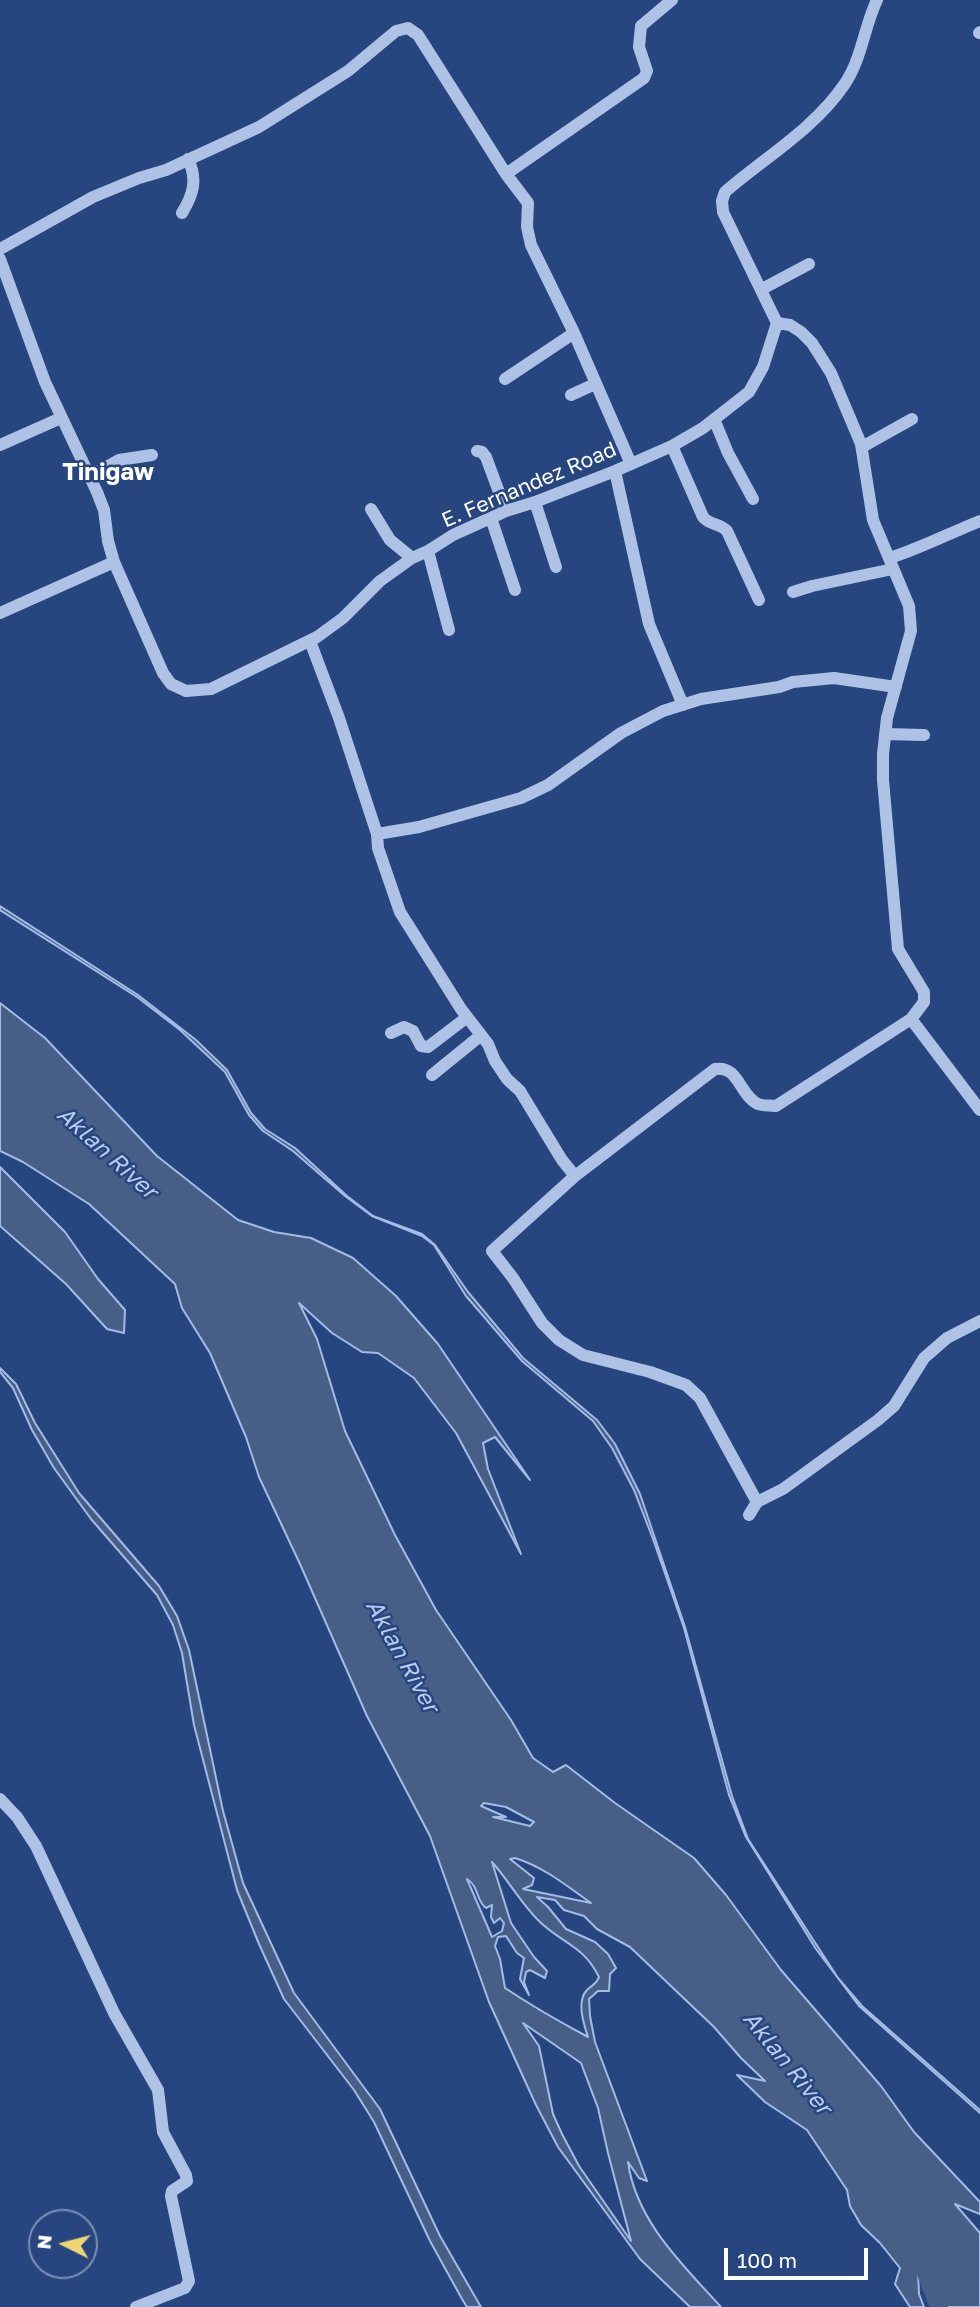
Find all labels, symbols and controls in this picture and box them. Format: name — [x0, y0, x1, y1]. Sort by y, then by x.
street label: E. Fernandez Road — [438, 437, 620, 533]
district label: Tinigaw — [62, 458, 154, 486]
water label: Aklan River — [51, 1101, 163, 1205]
water label: Aklan River — [360, 1595, 444, 1717]
water label: Aklan River — [737, 2006, 837, 2120]
north arrow — [28, 2209, 98, 2279]
text: N — [31, 2234, 56, 2250]
scale bar — [728, 2234, 872, 2278]
text: 100 m — [737, 2247, 797, 2273]

